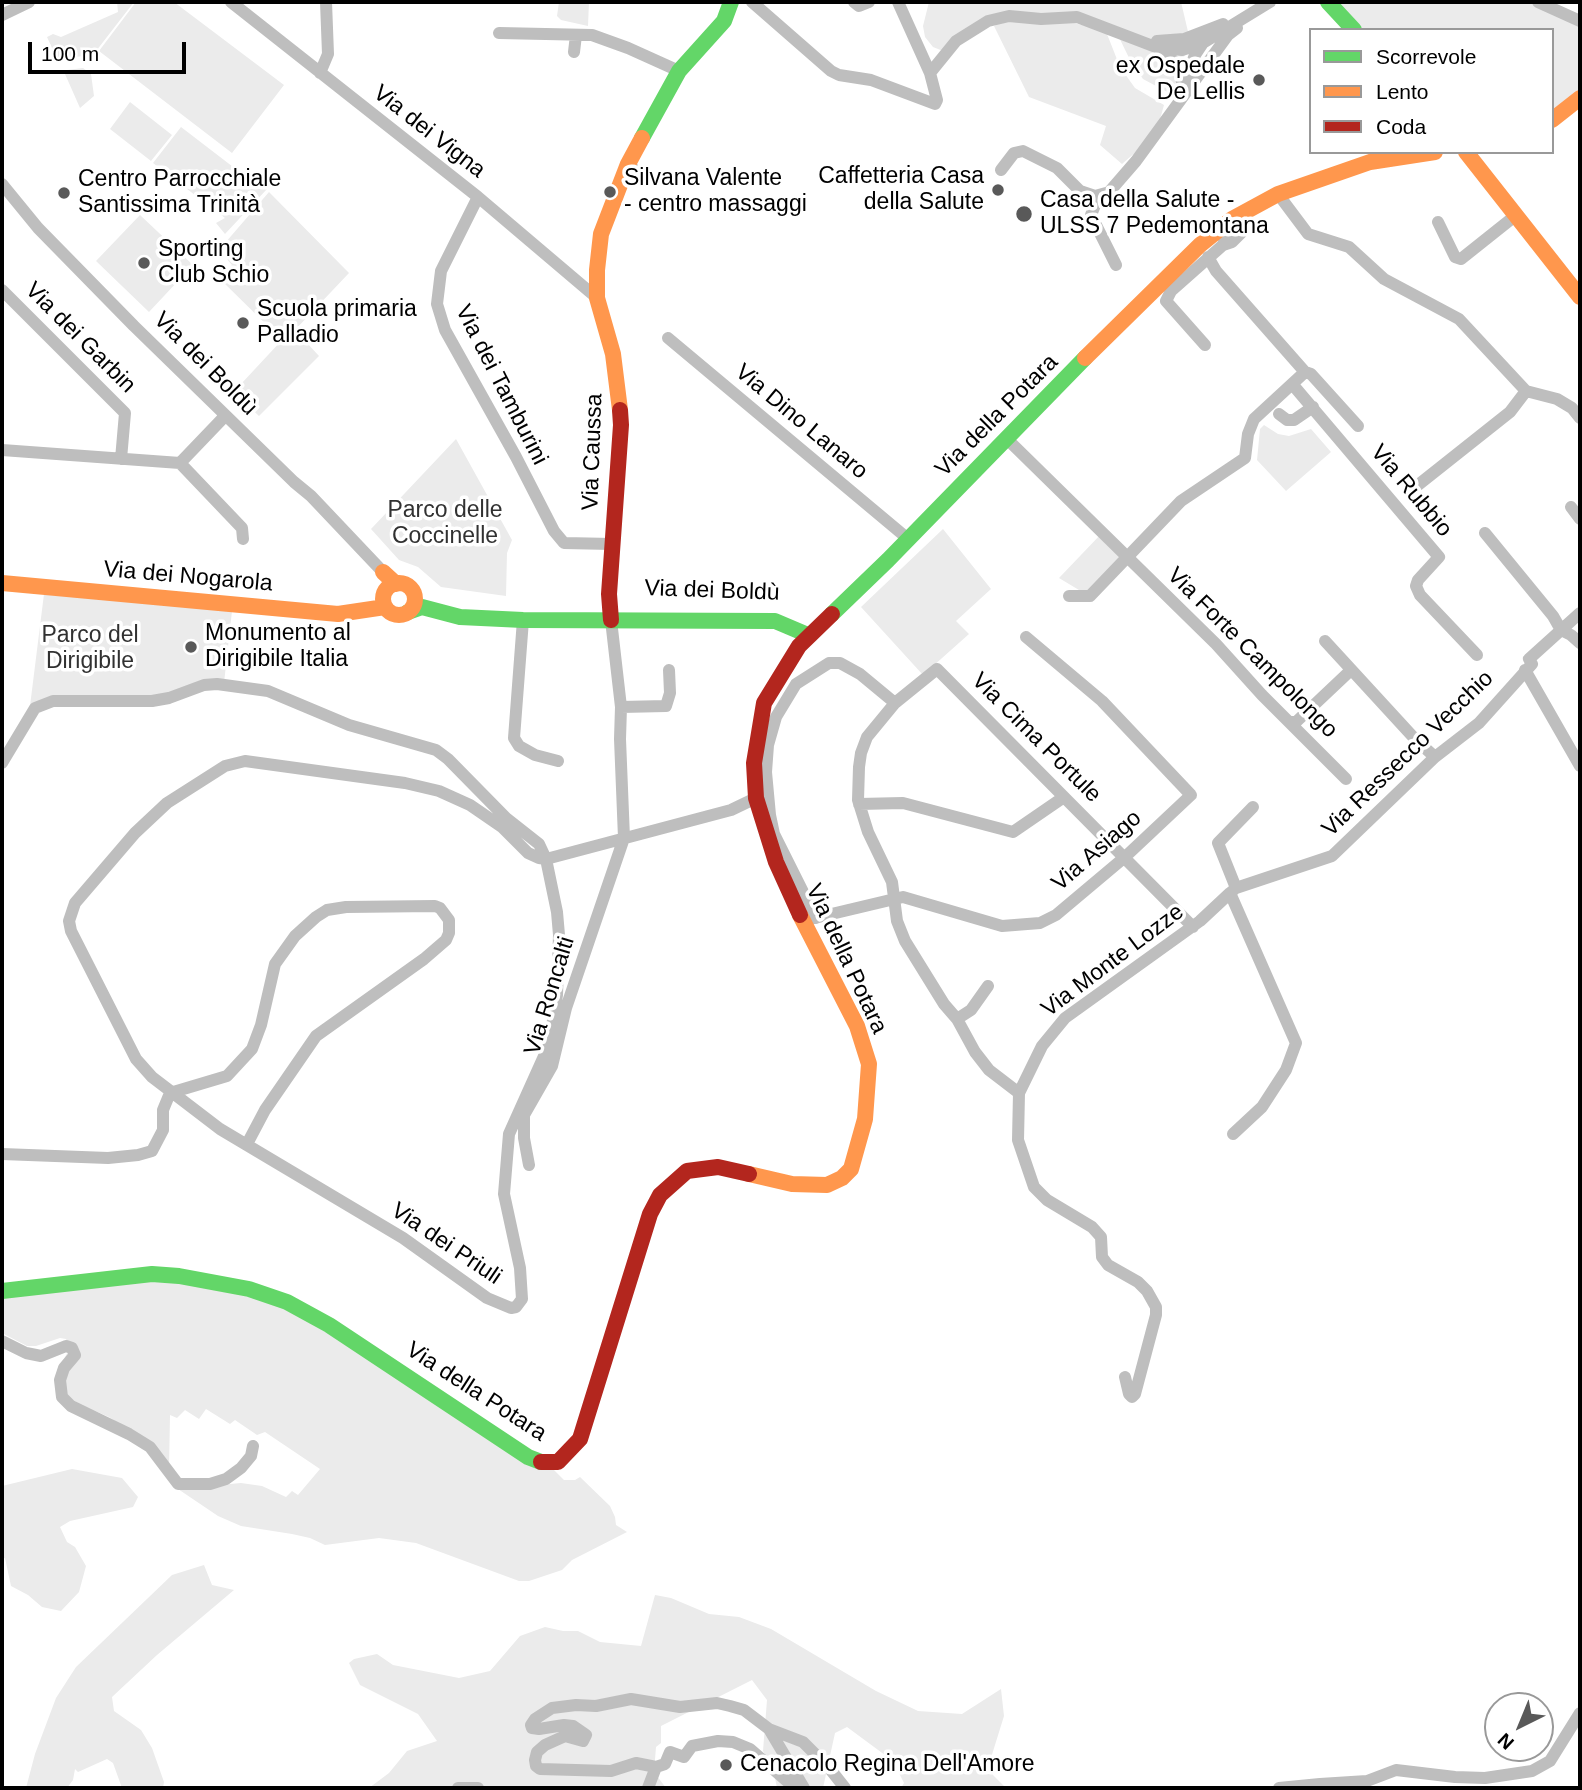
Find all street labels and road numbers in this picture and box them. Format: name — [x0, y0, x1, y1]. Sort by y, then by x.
street label: Via dei Vigna — [367, 80, 491, 184]
street label: Via dei Garbin — [19, 277, 141, 399]
street label: Via dei Tamburini — [449, 300, 553, 470]
street label: Via dei Boldù — [147, 306, 263, 422]
street label: Via della Potara — [930, 349, 1064, 483]
street label: Via Dino Lanaro — [729, 359, 873, 485]
street label: Via Caussa — [577, 393, 609, 511]
street label: Via Rubbio — [1364, 439, 1458, 543]
street label: Via dei Nogarola — [102, 556, 274, 598]
street label: Via Forte Campolongo — [1161, 562, 1343, 744]
street label: Via dei Boldù — [644, 575, 780, 607]
street label: Via Ressecco Vecchio — [1317, 665, 1499, 843]
street label: Via Cima Portule — [965, 667, 1107, 809]
street label: Via Asiago — [1047, 805, 1147, 897]
street label: Via della Potara — [799, 880, 893, 1038]
street label: Via Monte Lozze — [1036, 899, 1190, 1023]
street label: Via Roncalti — [519, 933, 581, 1059]
street label: Via dei Priuli — [385, 1197, 507, 1291]
street label: Via della Potara — [401, 1336, 551, 1448]

